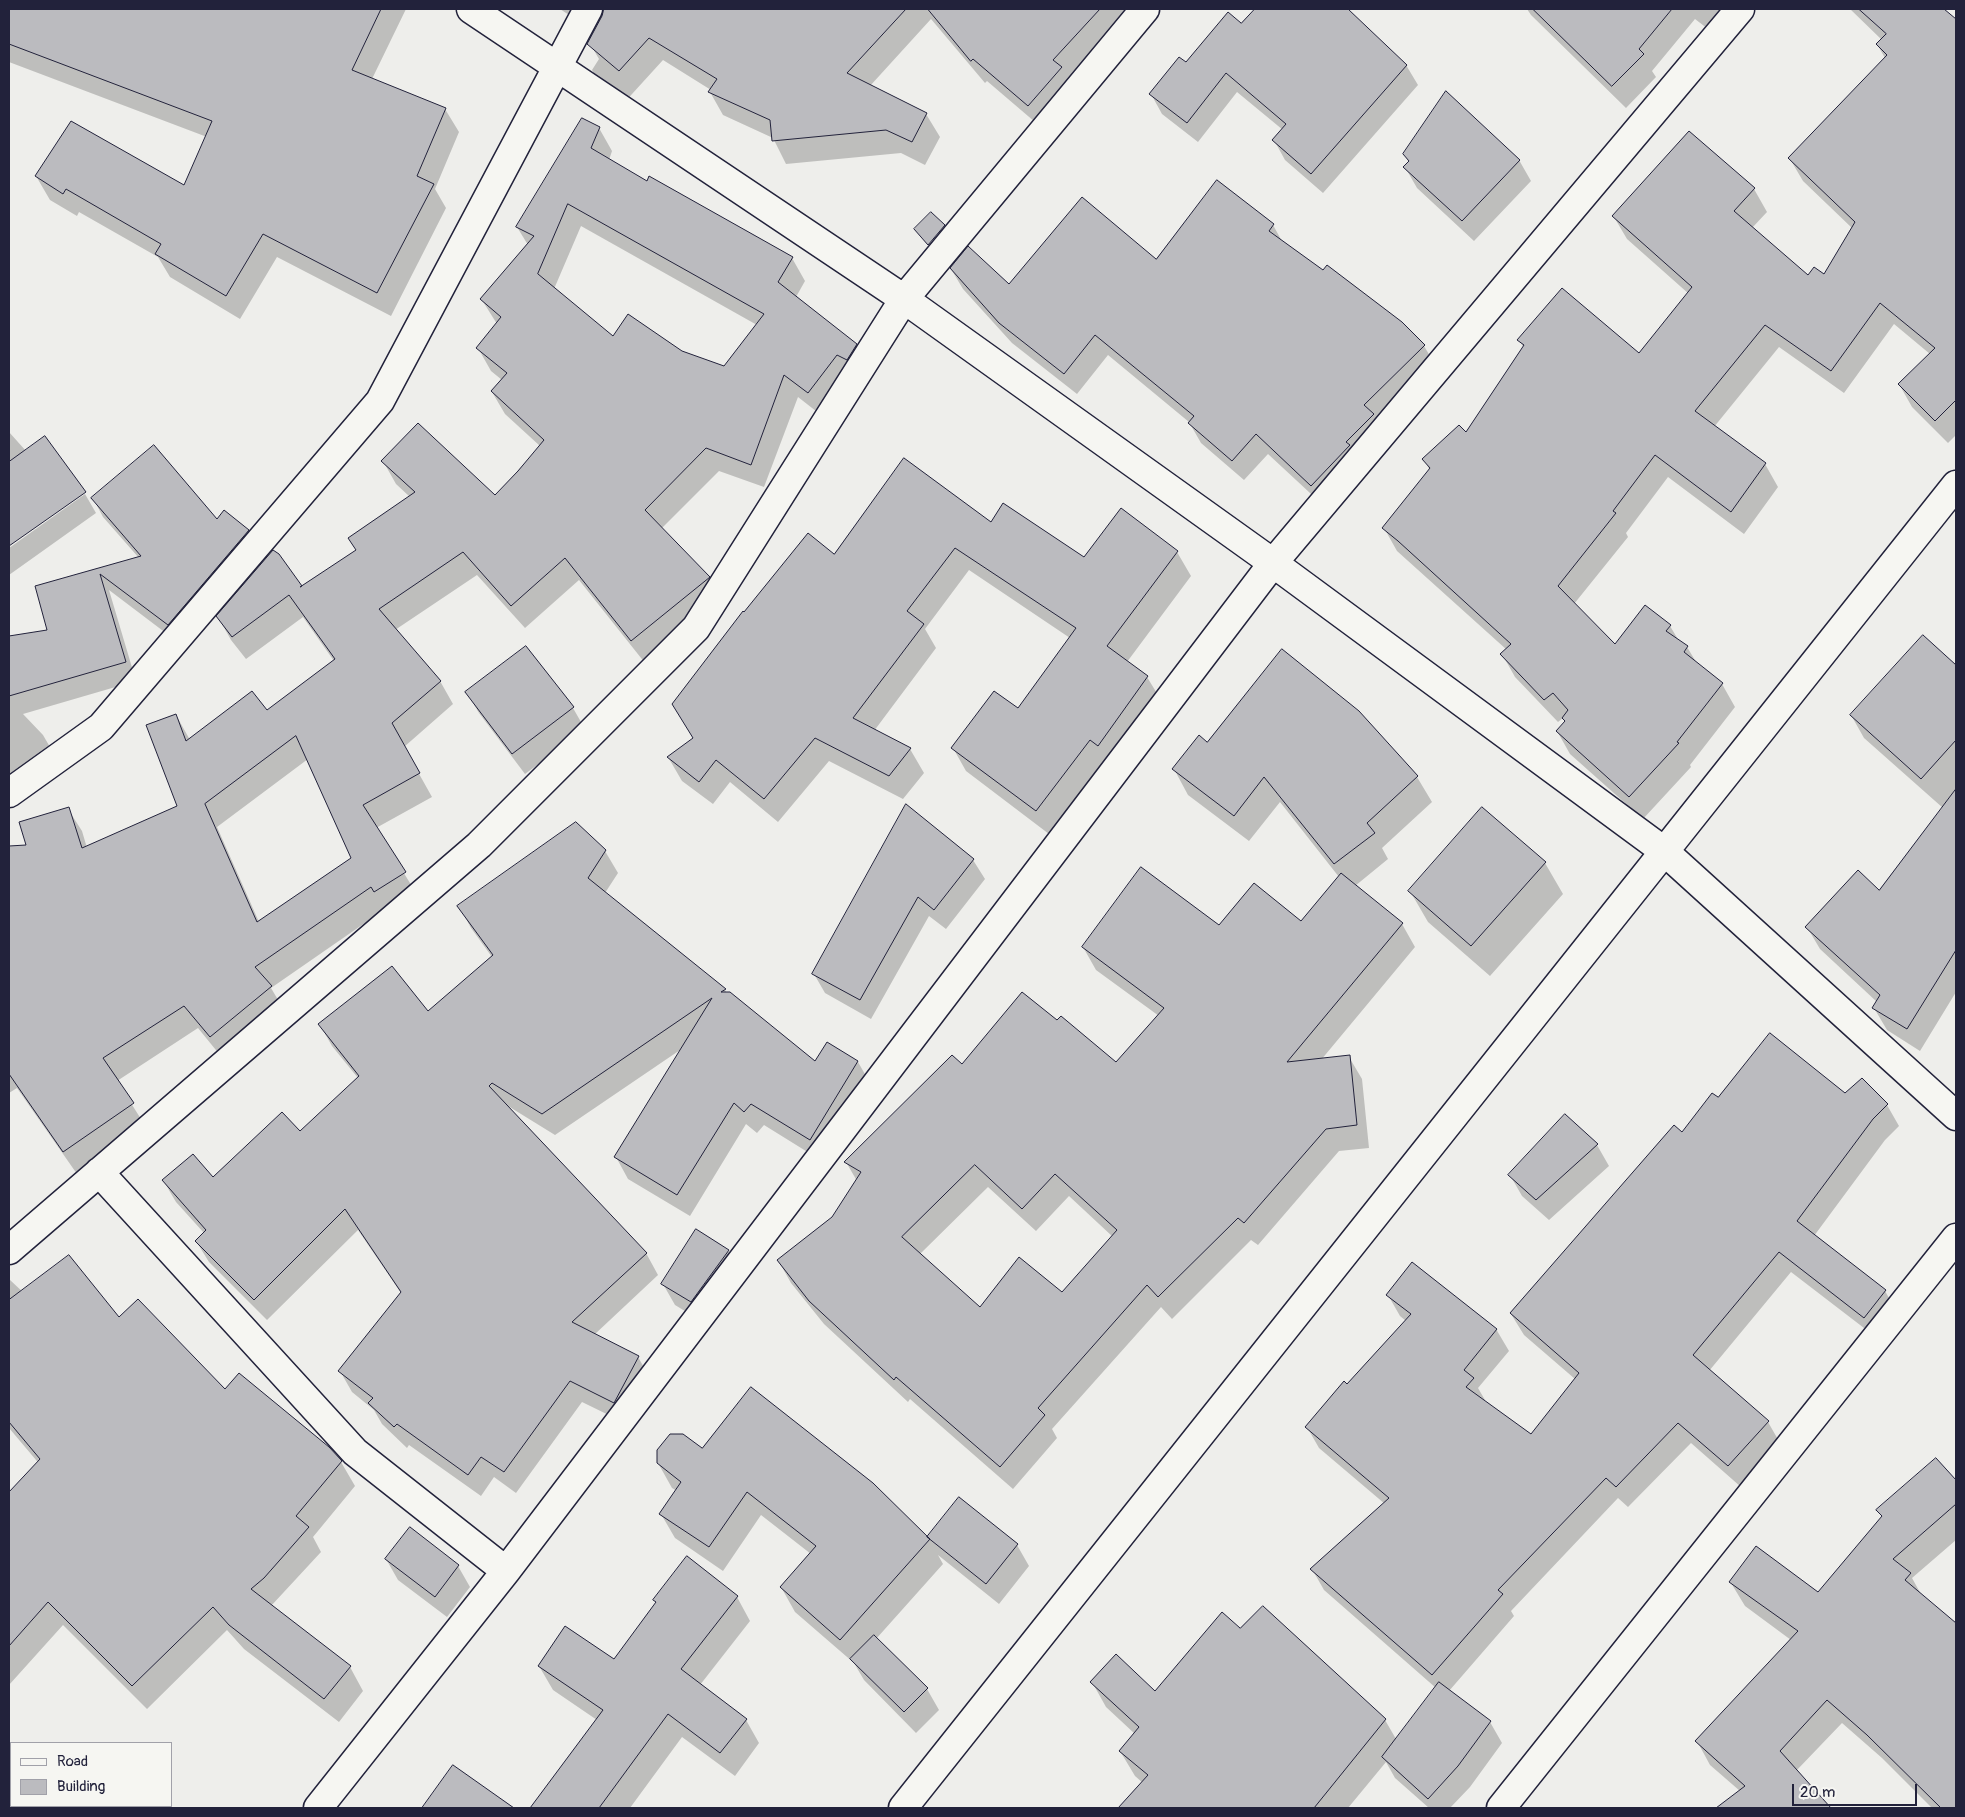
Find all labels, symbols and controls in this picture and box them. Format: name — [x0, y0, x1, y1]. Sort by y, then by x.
legend — [10, 1742, 172, 1807]
text: Road — [57, 1752, 88, 1771]
scale bar — [1795, 1774, 1920, 1806]
text: Building — [57, 1777, 105, 1796]
text: 20 m — [1800, 1783, 1835, 1802]

